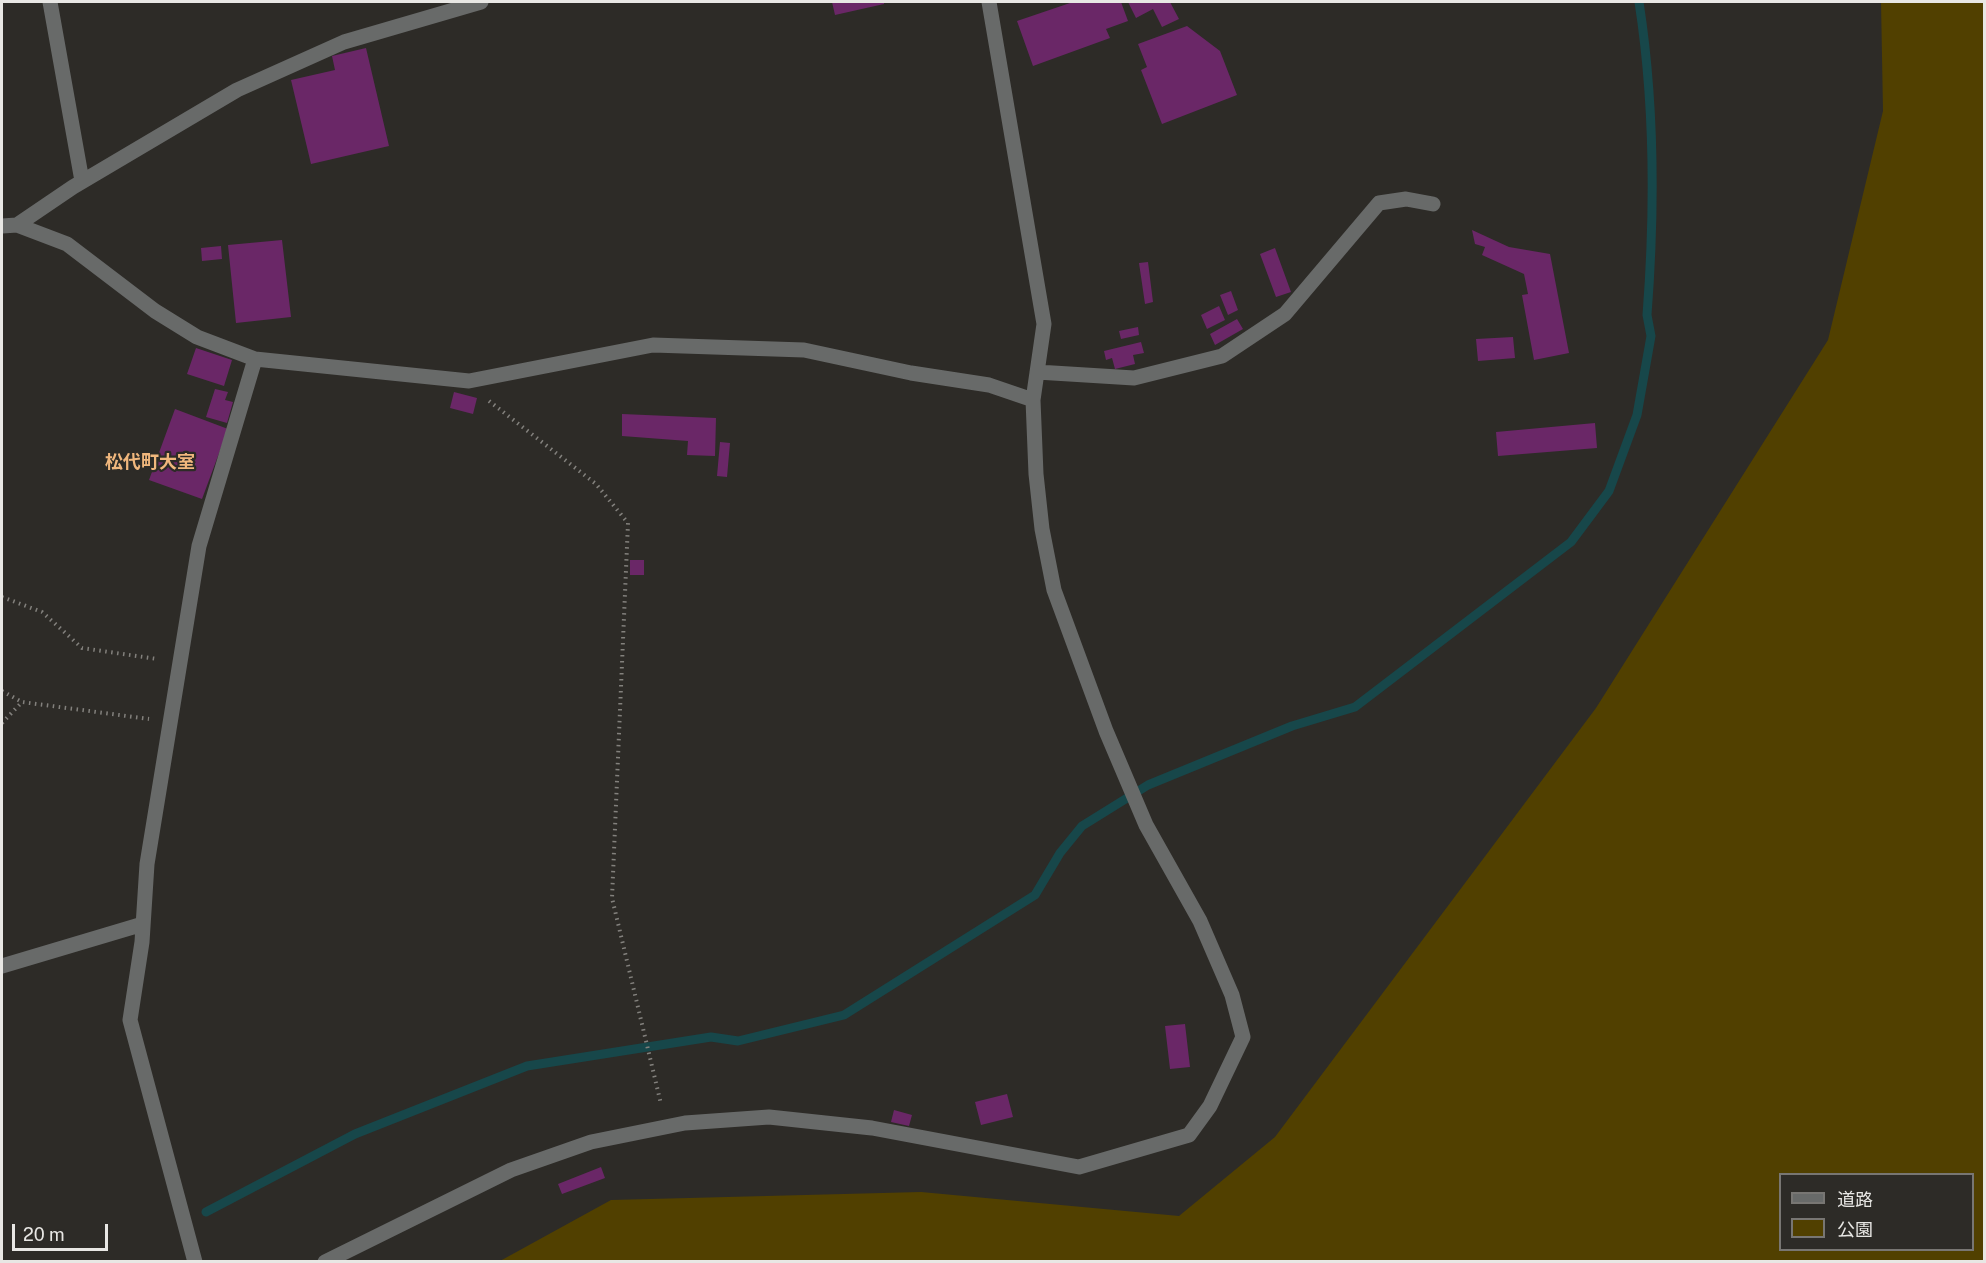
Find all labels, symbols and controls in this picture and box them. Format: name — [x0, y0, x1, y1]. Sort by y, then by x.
district label: 松代町大室 — [105, 451, 195, 473]
legend — [1779, 1173, 1974, 1251]
text: 道路 — [1837, 1189, 1873, 1210]
scale bar — [15, 1212, 111, 1250]
text: 公園 — [1837, 1219, 1873, 1240]
text: 20 m — [23, 1224, 65, 1245]

